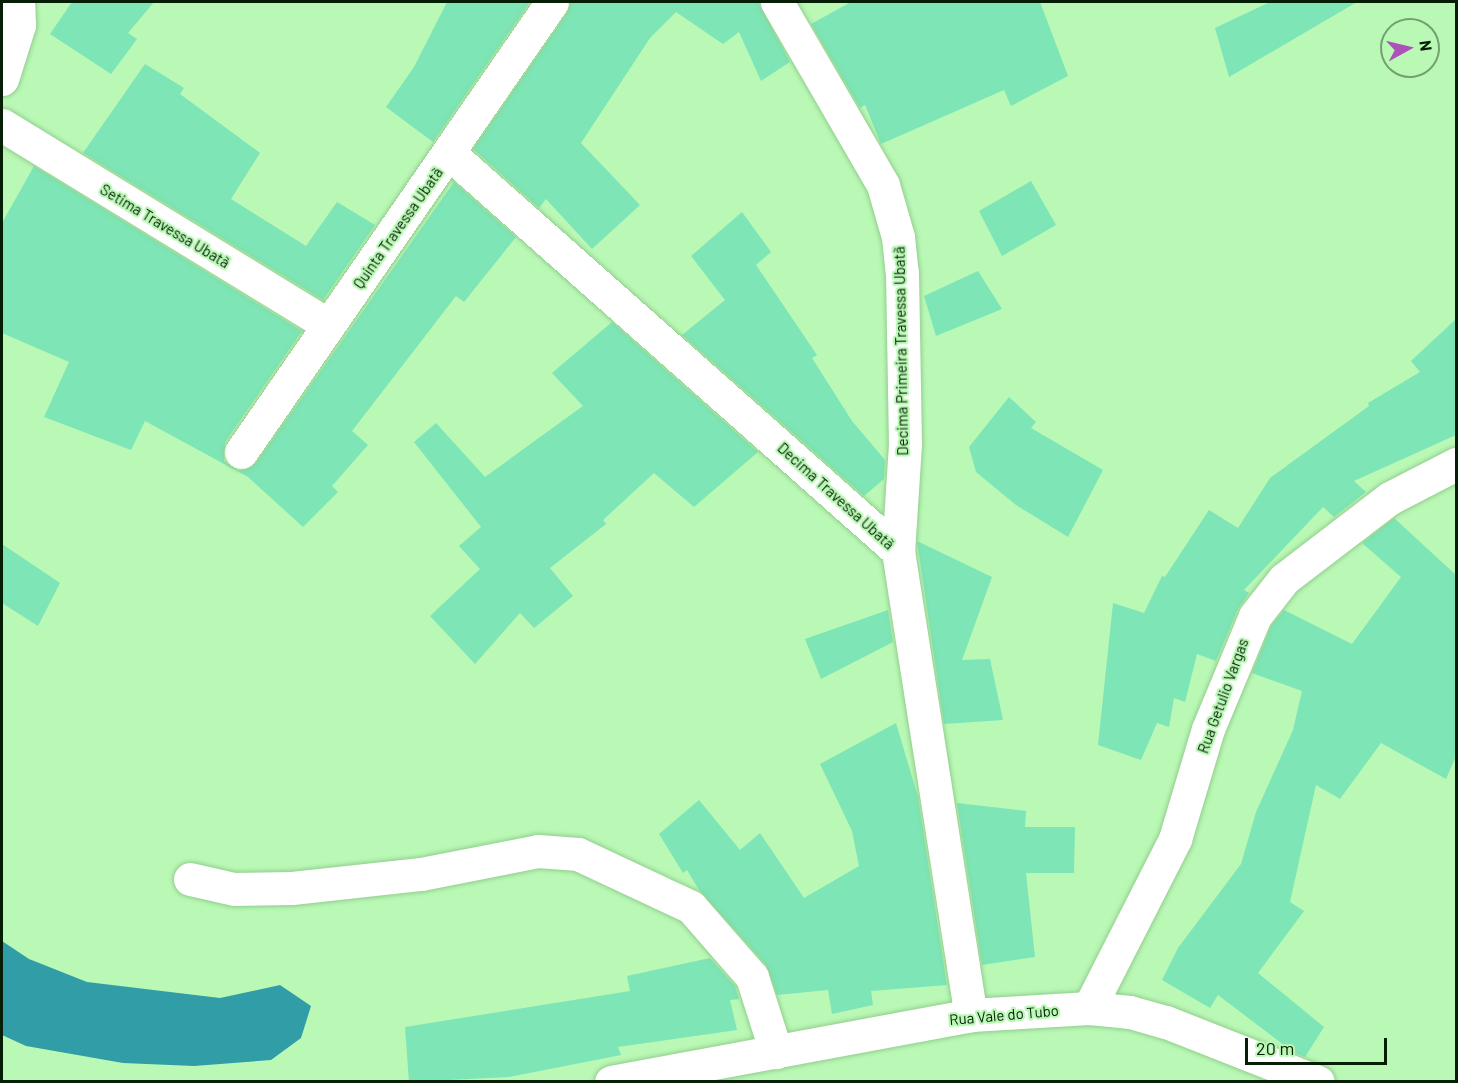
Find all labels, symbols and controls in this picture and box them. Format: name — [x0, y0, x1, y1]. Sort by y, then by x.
north arrow — [1380, 18, 1440, 78]
text: N — [1416, 39, 1436, 52]
street label: Quinta Travessa Ubatã — [349, 164, 447, 292]
street label: Setima Travessa Ubatã — [97, 180, 233, 272]
street label: Decima Primeira Travessa Ubatã — [890, 246, 912, 456]
street label: Decima Travessa Ubatã — [774, 439, 898, 553]
street label: Rua Getulio Vargas — [1194, 636, 1252, 756]
street label: Rua Vale do Tubo — [949, 1001, 1059, 1029]
scale bar — [1248, 1026, 1390, 1064]
text: 20 m — [1256, 1037, 1294, 1059]

